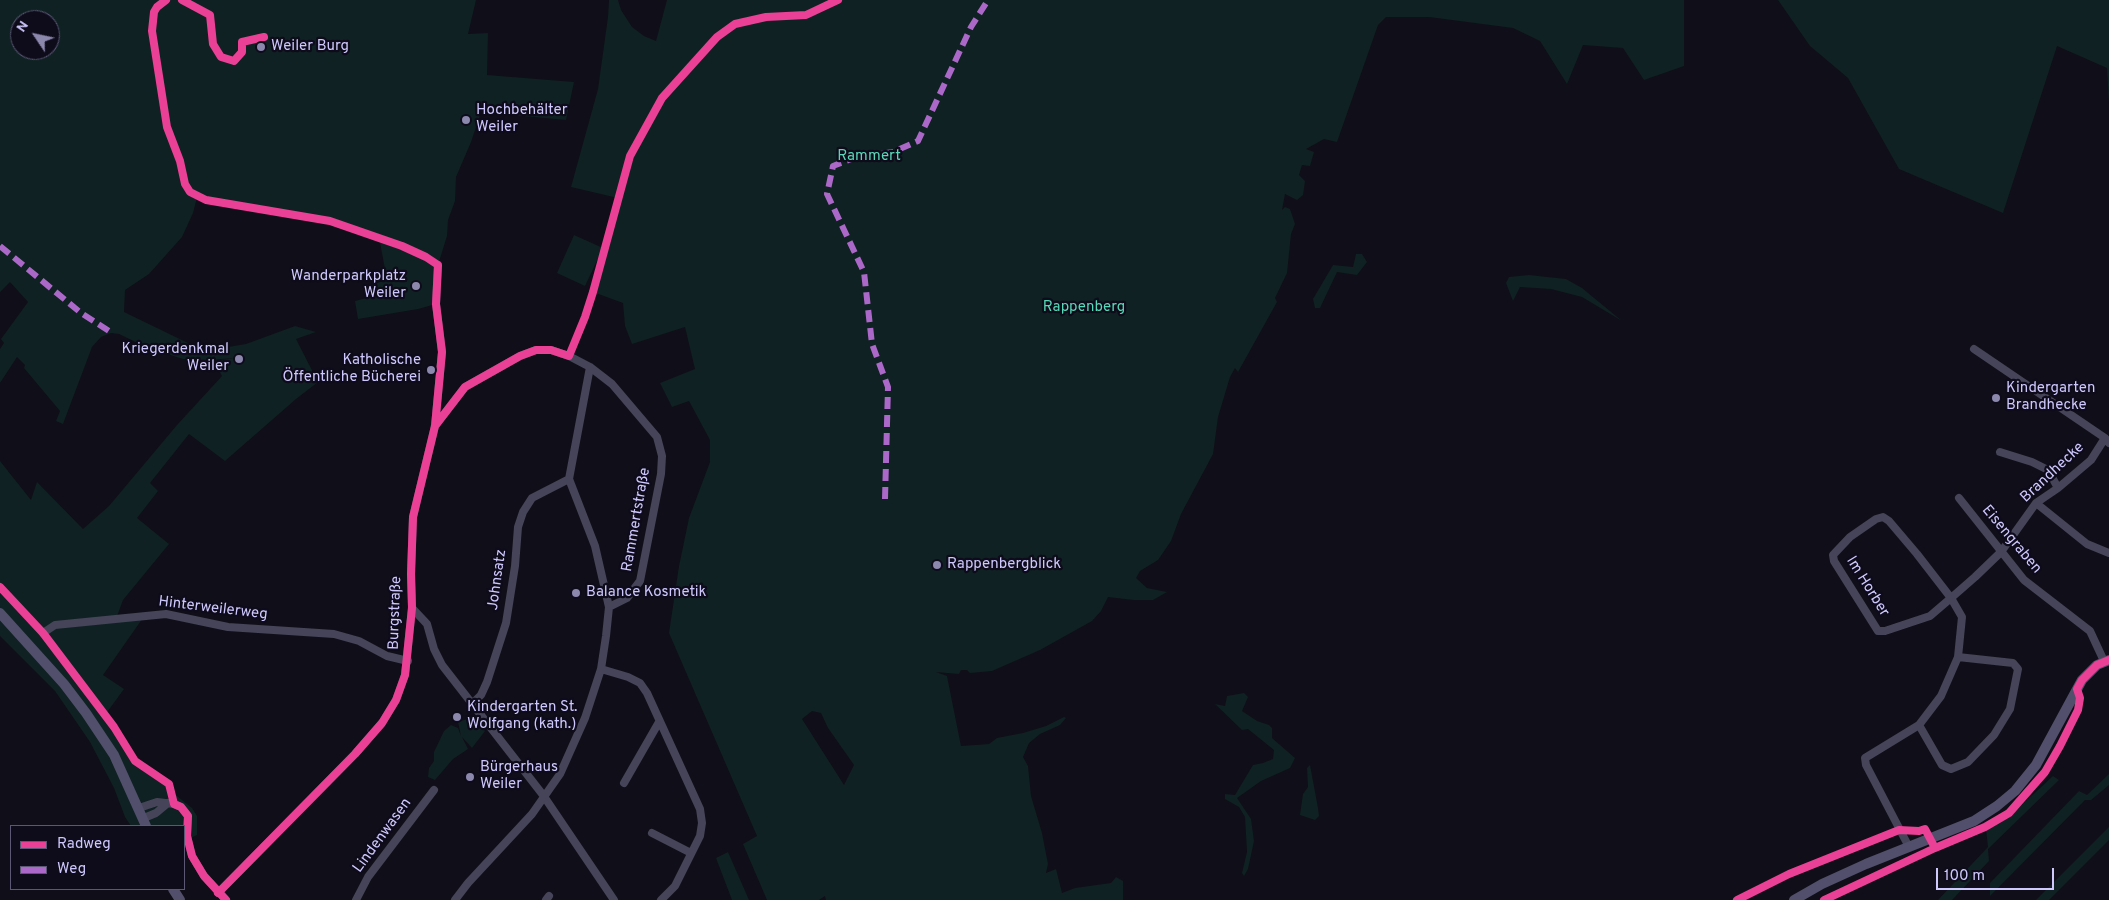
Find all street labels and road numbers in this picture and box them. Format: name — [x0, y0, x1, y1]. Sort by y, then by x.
street label: Brandhecke — [2017, 439, 2089, 507]
street label: Rammertstraße — [619, 467, 655, 573]
street label: Eisengraben — [1977, 502, 2045, 578]
street label: Johnsatz — [485, 548, 511, 612]
street label: Im Horber — [1841, 553, 1893, 621]
street label: Burgstraße — [386, 576, 406, 650]
street label: Hinterweilerweg — [157, 593, 269, 625]
street label: Lindenwasen — [350, 795, 416, 877]

